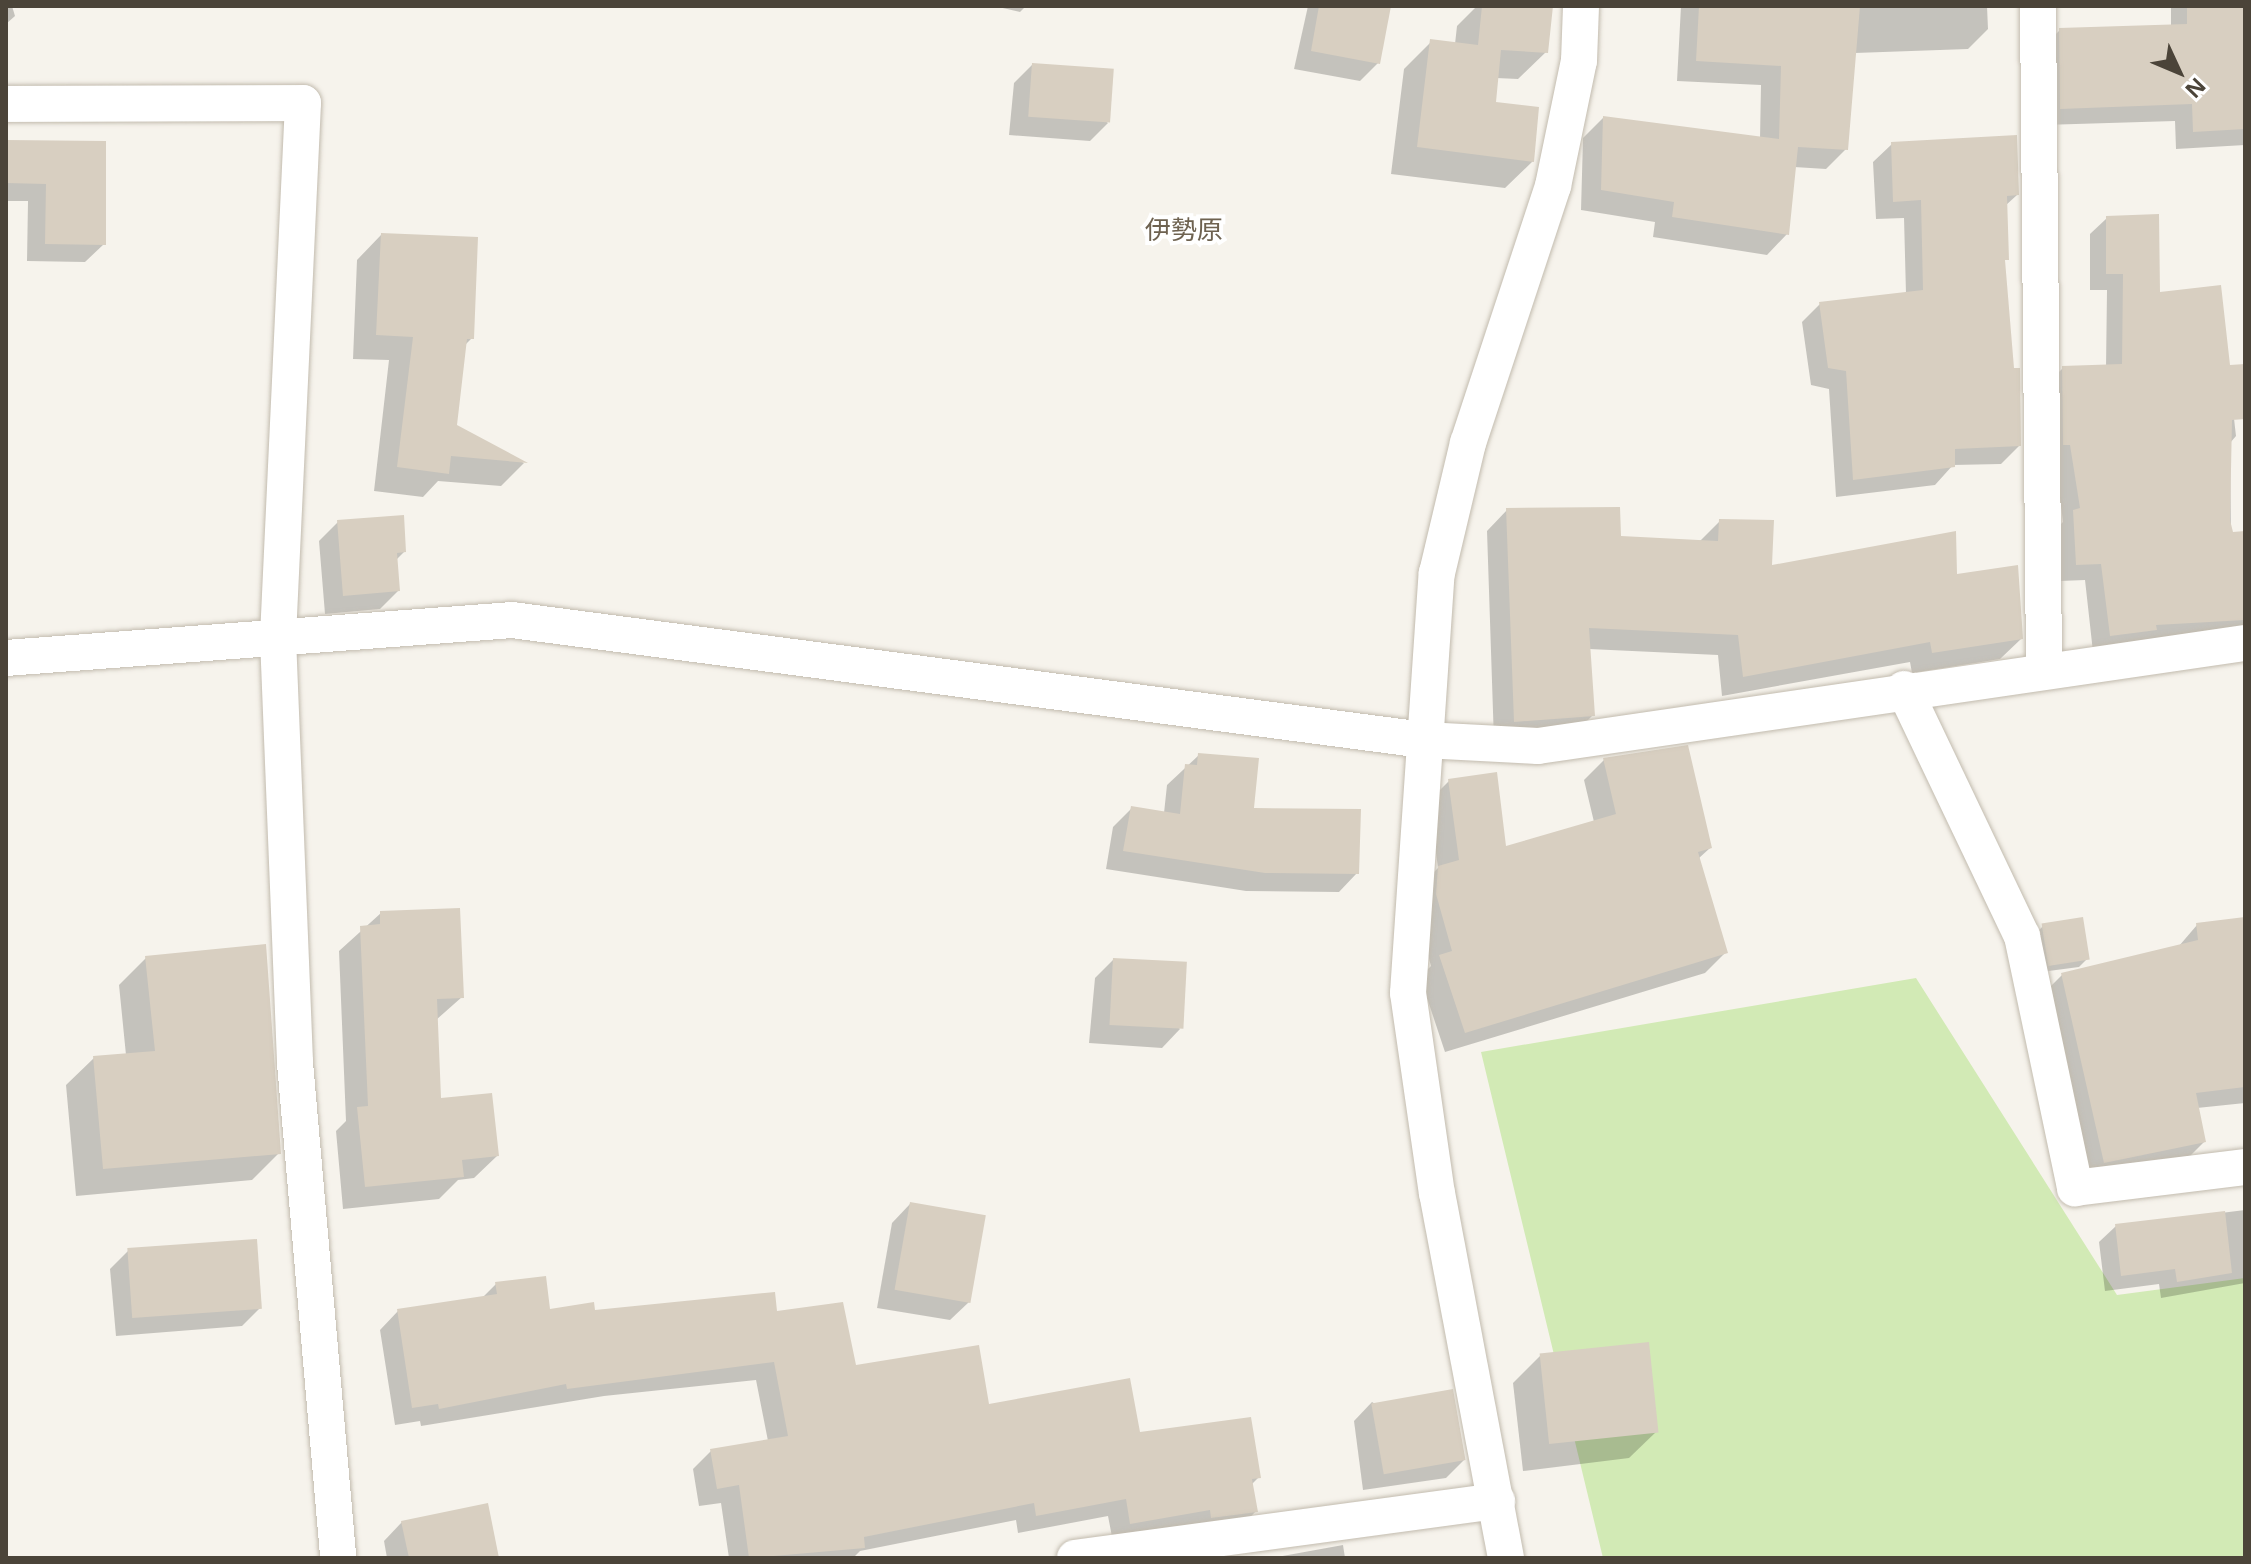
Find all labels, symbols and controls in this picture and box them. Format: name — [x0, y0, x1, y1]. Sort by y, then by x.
north arrow — [2139, 32, 2219, 112]
text: N — [2179, 72, 2213, 106]
district label: 伊勢原 — [1145, 214, 1223, 246]

